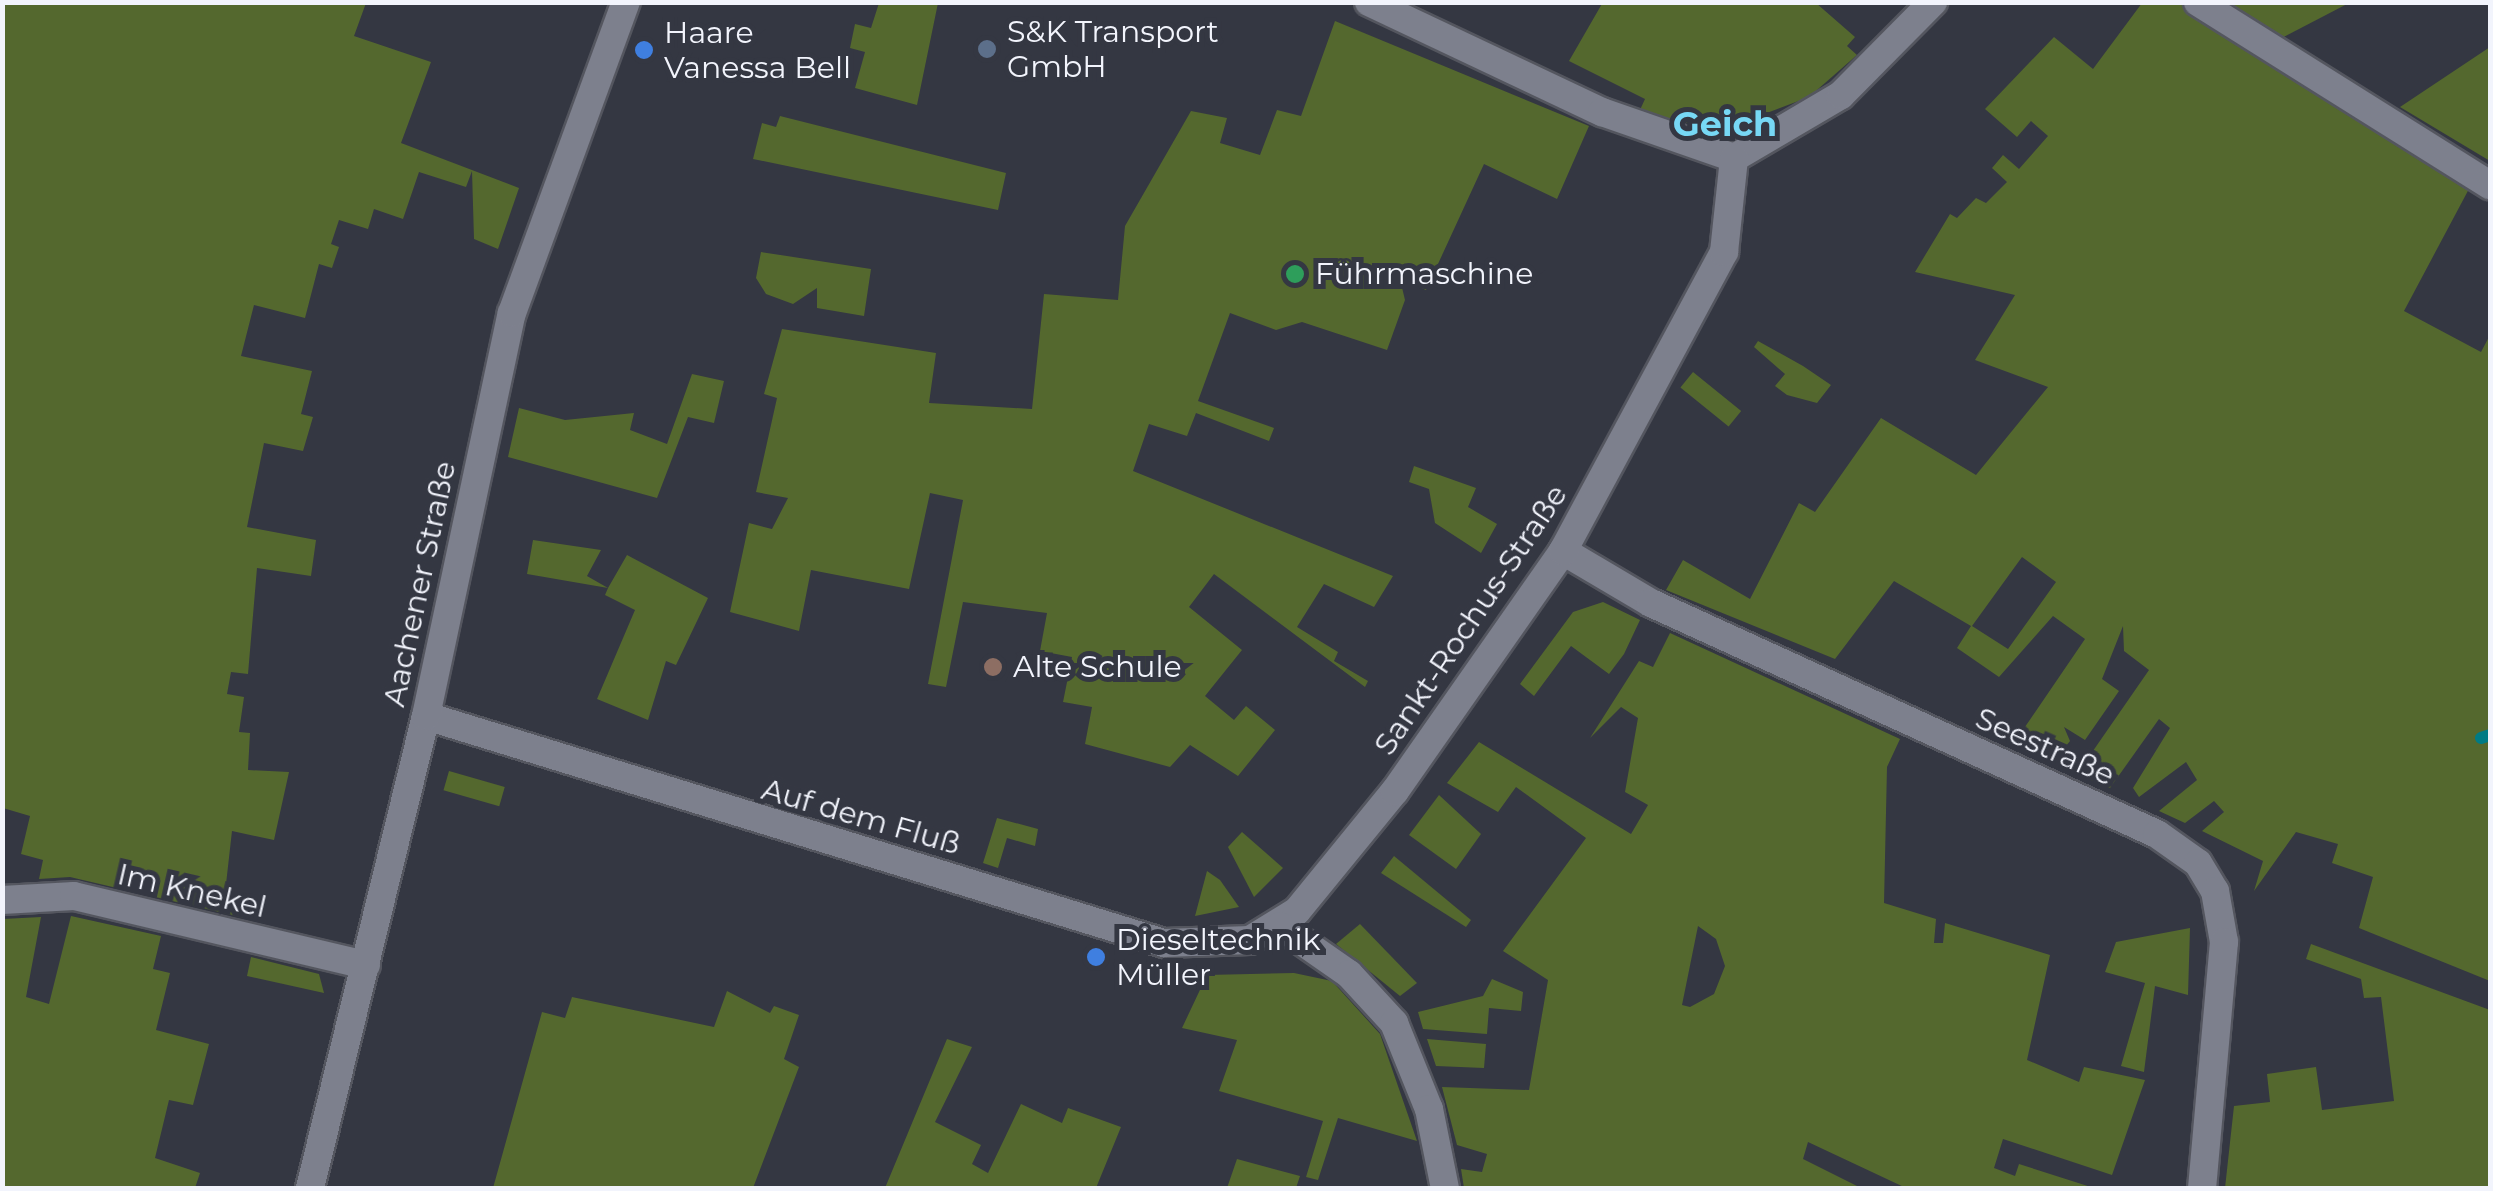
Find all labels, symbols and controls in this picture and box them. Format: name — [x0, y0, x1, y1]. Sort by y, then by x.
place label: S&K Transport GmbH — [1007, 14, 1219, 84]
place label: Haare Vanessa Bell — [664, 15, 851, 86]
marker: S&K Transport GmbH — [976, 38, 998, 60]
marker: Haare Vanessa Bell — [633, 39, 655, 61]
district label: Geich — [1673, 103, 1777, 145]
place label: Führmaschine — [1315, 256, 1533, 292]
marker: Führmaschine — [1284, 263, 1306, 285]
street label: Aachener Straße — [376, 458, 464, 710]
street label: Sankt-Rochus-Straße — [1367, 478, 1575, 762]
place label: Alte Schule — [1013, 649, 1182, 685]
marker: Alte Schule — [982, 656, 1004, 678]
street label: Seestraße — [1970, 700, 2120, 794]
street label: Auf dem Fluß — [758, 771, 964, 863]
street label: Im Knekel — [114, 856, 270, 926]
place label: Dieseltechnik Müller — [1116, 922, 1321, 992]
marker: Dieseltechnik Müller — [1085, 946, 1107, 968]

